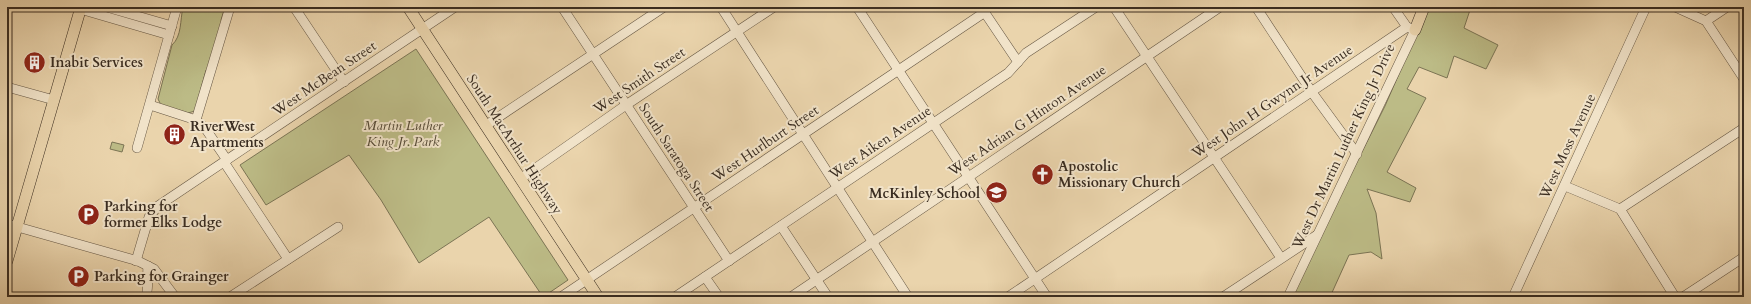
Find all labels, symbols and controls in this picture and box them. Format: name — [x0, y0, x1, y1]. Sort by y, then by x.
street label: West McBean Street — [268, 36, 380, 121]
street label: West John H Gwynn Jr Avenue — [1187, 40, 1356, 163]
street label: West Dr Martin Luther King Jr Drive — [1287, 41, 1399, 253]
street label: West Smith Street — [589, 42, 689, 119]
building icon: Inabit Services — [22, 49, 48, 75]
place label: Inabit Services — [50, 53, 143, 72]
street label: West Adrian G Hinton Avenue — [944, 60, 1110, 181]
street label: South MacArthur Highway — [462, 71, 567, 218]
street label: West Moss Avenue — [1534, 91, 1600, 203]
street label: South Saratoga Street — [634, 99, 719, 216]
street label: West Hurlburt Street — [707, 100, 823, 187]
street label: West Aiken Avenue — [825, 101, 935, 184]
park label: Martin Luther King Jr. Park — [364, 116, 443, 151]
place label: RiverWest Apartments — [190, 117, 264, 152]
building icon: RiverWest Apartments — [162, 121, 188, 147]
place label: Apostolic Missionary Church — [1058, 157, 1181, 192]
church icon: Apostolic Missionary Church — [1030, 161, 1056, 187]
school or university icon: McKinley School — [983, 180, 1009, 206]
place label: McKinley School — [869, 184, 980, 203]
place label: Parking for former Elks Lodge — [104, 197, 222, 232]
parking icon: Parking for former Elks Lodge — [76, 201, 102, 227]
parking icon: Parking for Grainger — [65, 263, 91, 289]
place label: Parking for Grainger — [94, 267, 229, 286]

